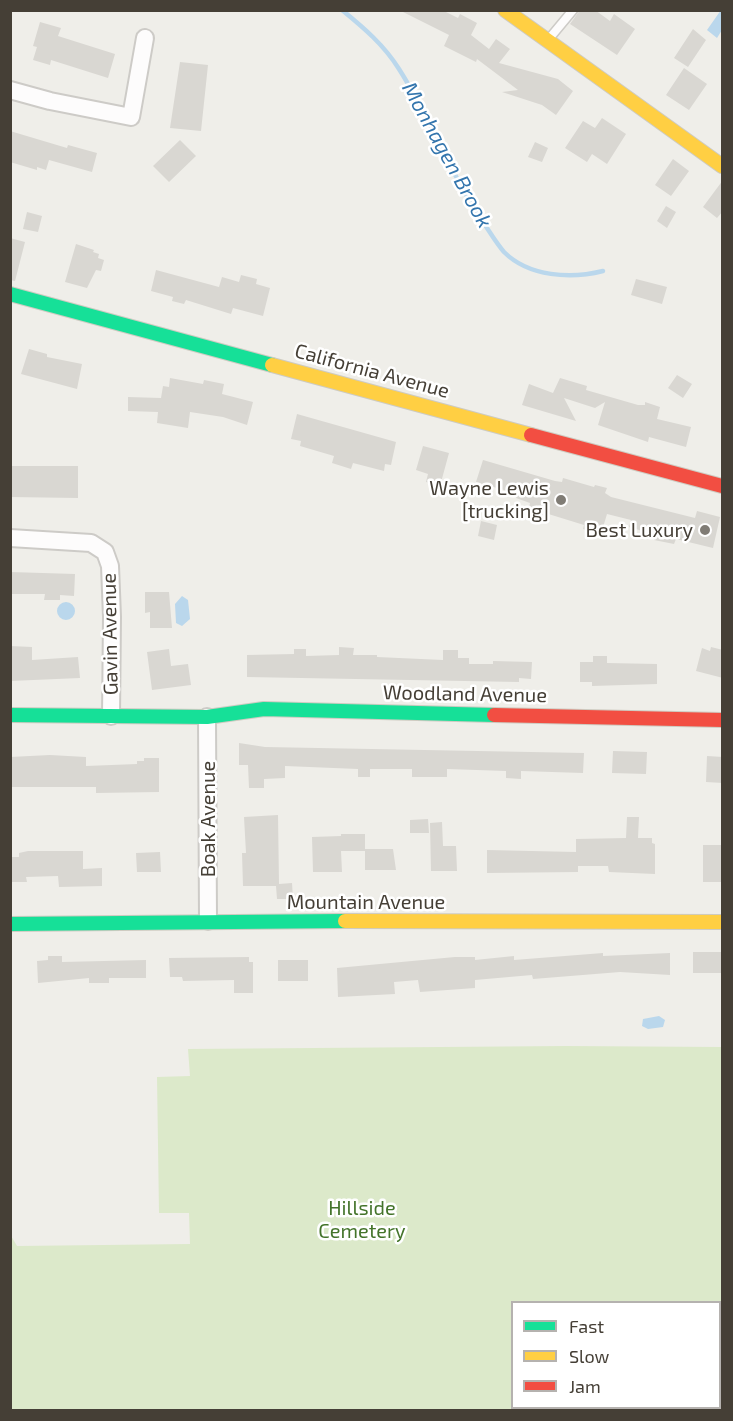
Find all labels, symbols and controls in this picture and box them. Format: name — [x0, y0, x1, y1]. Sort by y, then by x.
water label: Monhagen Brook — [397, 78, 497, 232]
street label: California Avenue — [292, 339, 452, 403]
place label: Wayne Lewis [trucking] — [429, 476, 549, 523]
marker: Wayne Lewis [trucking] — [554, 493, 568, 507]
place label: Best Luxury — [585, 518, 693, 542]
marker: Best Luxury — [698, 523, 712, 537]
street label: Gavin Avenue — [97, 573, 123, 695]
street label: Woodland Avenue — [383, 681, 547, 707]
street label: Boak Avenue — [196, 761, 220, 877]
street label: Mountain Avenue — [287, 890, 445, 914]
park label: Hillside Cemetery — [318, 1196, 406, 1243]
legend — [511, 1301, 721, 1409]
text: Fast — [569, 1315, 604, 1337]
text: Slow — [569, 1345, 609, 1367]
text: Jam — [569, 1375, 601, 1397]

